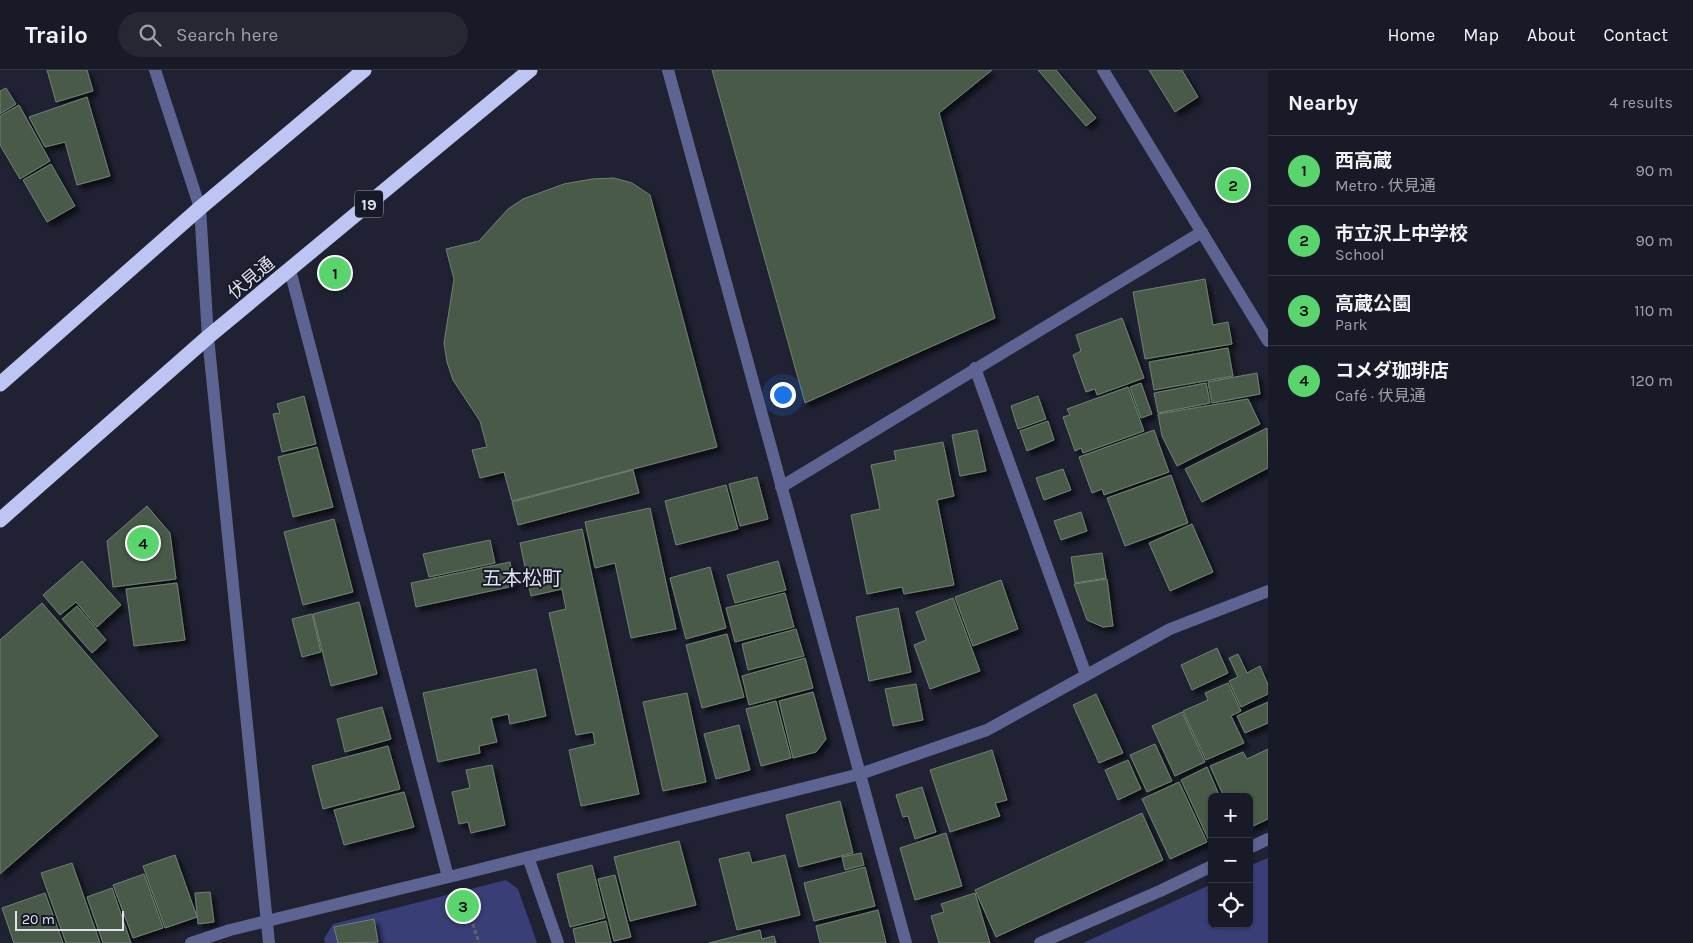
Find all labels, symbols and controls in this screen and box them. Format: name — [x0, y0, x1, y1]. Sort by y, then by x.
search box — [118, 12, 468, 57]
text: Trailo — [25, 21, 88, 49]
icon: search — [136, 21, 164, 49]
text: Search here — [176, 24, 278, 46]
text: Home — [1387, 24, 1435, 46]
text: Map — [1463, 24, 1499, 46]
text: About — [1527, 24, 1576, 46]
text: Contact — [1604, 24, 1668, 46]
text: Nearby — [1288, 91, 1358, 115]
text: 4 results — [1609, 93, 1673, 112]
text: 西高蔵 — [1335, 150, 1392, 172]
text: 1 — [1301, 161, 1307, 180]
text: 90 m — [1635, 161, 1673, 180]
pin: 2 — [1217, 166, 1249, 204]
text: Metro · 伏見通 — [1335, 176, 1436, 195]
road number: 19 — [355, 190, 383, 218]
text: 市立沢上中学校 — [1335, 223, 1468, 245]
text: 2 — [1299, 231, 1309, 250]
text: 90 m — [1635, 231, 1673, 250]
text: School — [1335, 245, 1385, 264]
street label: 伏見通 — [223, 252, 279, 304]
pin: 1 — [319, 254, 351, 292]
text: 高蔵公園 — [1335, 293, 1411, 315]
text: 3 — [1299, 301, 1309, 320]
text: 110 m — [1634, 301, 1673, 320]
text: Park — [1335, 315, 1367, 334]
text: コメダ珈琲店 — [1335, 360, 1449, 382]
text: 4 — [1299, 371, 1309, 390]
text: 120 m — [1630, 371, 1673, 390]
your location — [770, 382, 796, 408]
text: Café · 伏見通 — [1335, 386, 1426, 405]
pin: 4 — [127, 524, 159, 562]
district label: 五本松町 — [482, 567, 562, 590]
map controls — [1208, 793, 1253, 928]
button: + — [1208, 793, 1253, 838]
button: − — [1208, 838, 1253, 883]
button: locate — [1208, 883, 1253, 928]
pin: 3 — [447, 887, 479, 925]
scale bar — [15, 908, 124, 931]
text: 20 m — [22, 911, 55, 928]

